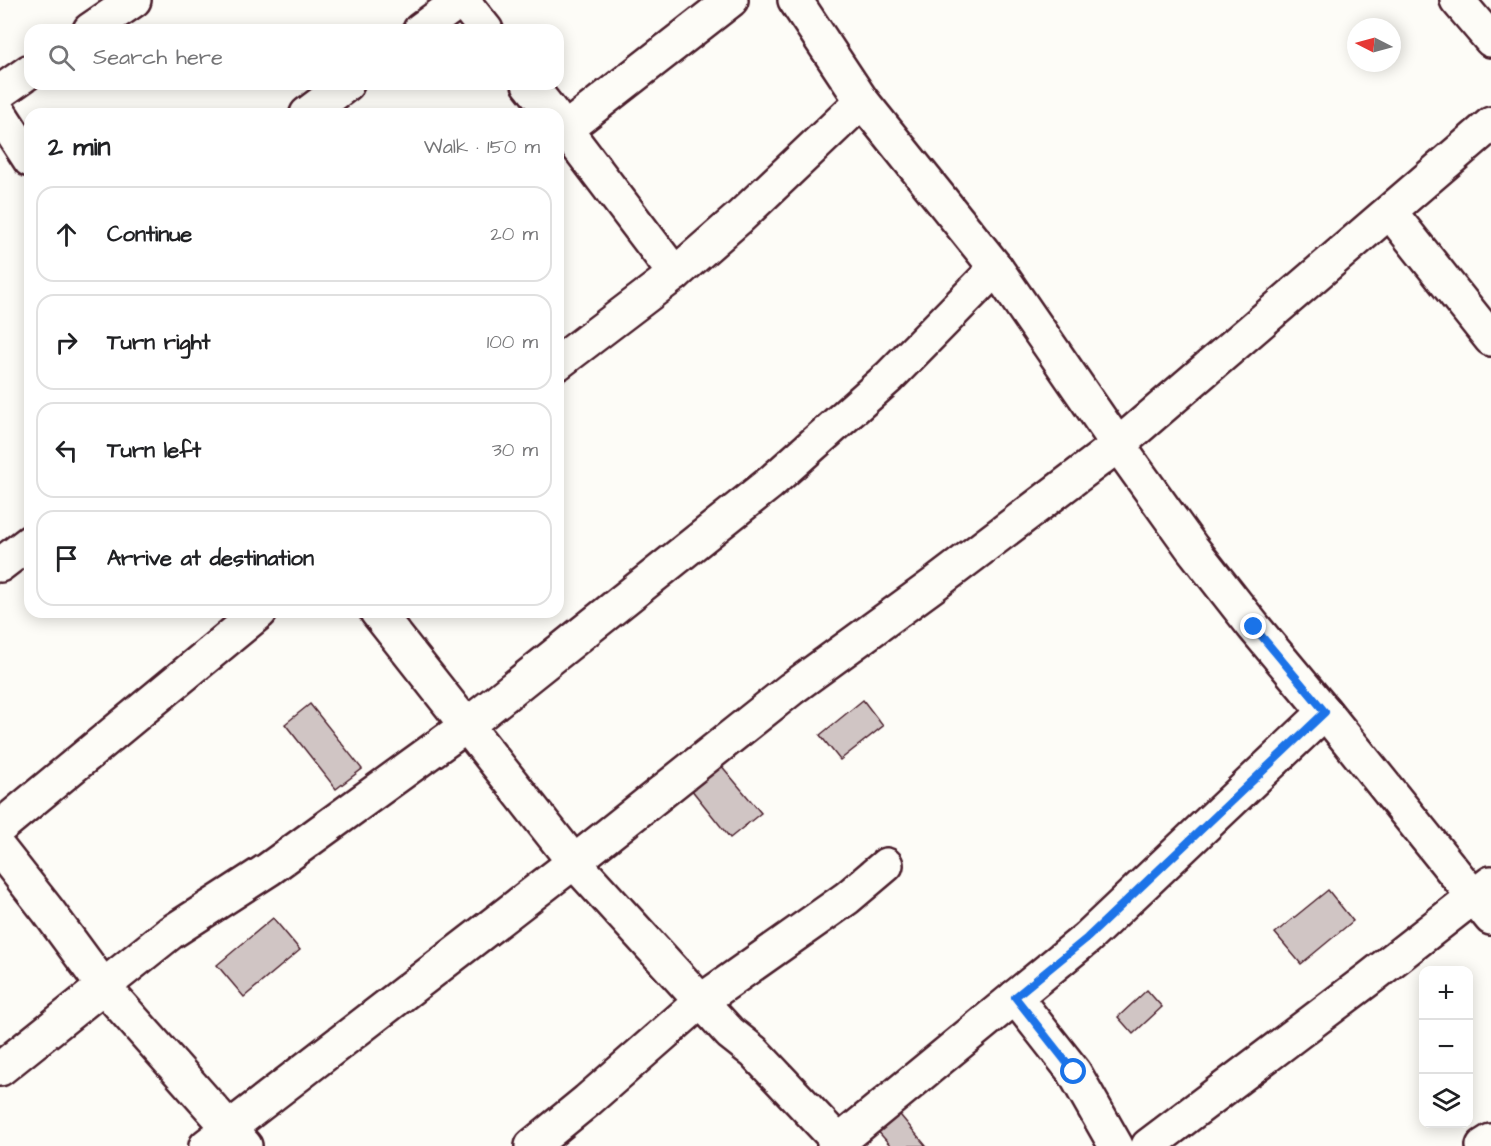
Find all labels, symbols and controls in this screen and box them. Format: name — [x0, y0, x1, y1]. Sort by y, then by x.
north arrow — [1347, 18, 1401, 72]
search box — [24, 24, 564, 90]
icon: search — [45, 41, 78, 74]
text: Search here — [93, 42, 223, 73]
text: 2 min — [48, 129, 110, 165]
text: Walk · 150 m — [424, 133, 540, 161]
icon: ahead — [50, 218, 83, 251]
text: Continue — [107, 219, 192, 250]
text: 20 m — [490, 220, 538, 248]
icon: right — [50, 326, 83, 359]
text: Turn right — [107, 327, 210, 358]
text: 100 m — [487, 328, 538, 356]
icon: left — [50, 434, 83, 467]
text: Turn left — [107, 435, 201, 466]
text: 30 m — [492, 436, 538, 464]
icon: arrive — [50, 542, 83, 575]
text: Arrive at destination — [107, 543, 314, 574]
route end — [1240, 613, 1266, 639]
map controls — [1419, 966, 1473, 1128]
button: + — [1419, 966, 1473, 1020]
button: − — [1419, 1020, 1473, 1074]
route start — [1060, 1058, 1086, 1084]
button: layers — [1419, 1074, 1473, 1128]

